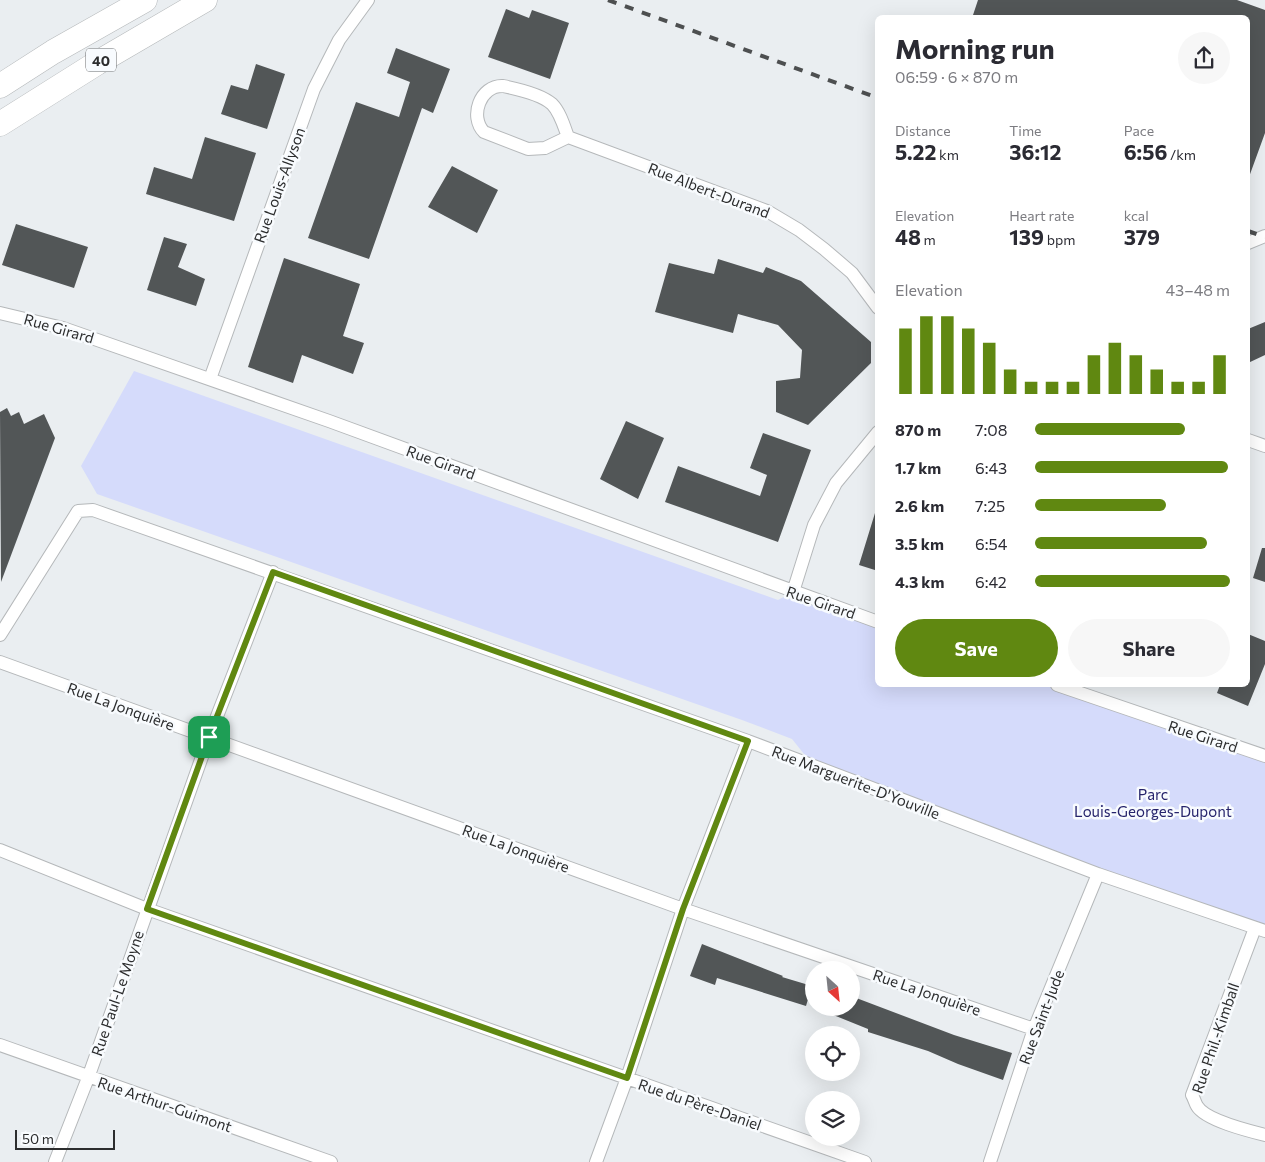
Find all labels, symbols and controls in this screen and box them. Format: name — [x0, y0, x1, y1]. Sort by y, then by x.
text: Morning run — [895, 31, 1055, 65]
button: share — [1178, 32, 1230, 84]
road number: 40 — [86, 48, 116, 72]
text: 06:59 · 6 × 870 m — [895, 67, 1018, 86]
text: Distance — [895, 122, 951, 139]
text: Time — [1009, 122, 1042, 139]
text: Pace — [1124, 122, 1154, 139]
street label: Rue Louis-Allyson — [250, 125, 308, 245]
text: 5.22 — [895, 139, 936, 164]
text: 36:12 — [1009, 139, 1062, 164]
text: 6:56 — [1124, 139, 1167, 164]
text: km — [936, 146, 959, 163]
text: /km — [1167, 146, 1196, 163]
street label: Rue Albert-Durand — [646, 158, 772, 222]
text: Elevation — [895, 207, 954, 224]
text: Heart rate — [1009, 207, 1074, 224]
text: kcal — [1124, 207, 1149, 224]
text: 48 — [895, 224, 921, 249]
text: 139 — [1009, 224, 1044, 249]
text: 379 — [1124, 224, 1160, 249]
text: m — [921, 231, 936, 248]
text: bpm — [1044, 231, 1076, 248]
text: Elevation — [895, 280, 963, 299]
text: 43–48 m — [1166, 280, 1230, 299]
street label: Rue Girard — [22, 309, 96, 347]
text: 870 m — [895, 420, 941, 439]
text: 7:08 — [975, 420, 1007, 439]
street label: Rue Girard — [404, 441, 478, 483]
text: 1.7 km — [895, 458, 941, 477]
text: 6:43 — [975, 458, 1007, 477]
text: 2.6 km — [895, 496, 944, 515]
text: 7:25 — [975, 496, 1005, 515]
text: 3.5 km — [895, 534, 944, 553]
text: 6:54 — [975, 534, 1007, 553]
text: 4.3 km — [895, 572, 945, 591]
text: 6:42 — [975, 572, 1007, 591]
street label: Rue Girard — [784, 582, 858, 622]
button: Save — [895, 619, 1058, 677]
button: Share — [1068, 619, 1230, 677]
street label: Rue La Jonquière — [65, 678, 177, 734]
pin — [188, 716, 230, 758]
street label: Rue Girard — [1166, 716, 1240, 756]
icon: arrive — [195, 723, 223, 751]
street label: Rue Marguerite-D'Youville — [769, 742, 943, 822]
park label: Parc Louis-Georges-Dupont — [1074, 785, 1232, 820]
street label: Rue La Jonquière — [460, 820, 572, 876]
street label: Rue Paul-Le Moyne — [87, 928, 147, 1058]
north arrow — [805, 961, 860, 1016]
map controls — [805, 961, 860, 1146]
street label: Rue La Jonquière — [871, 965, 983, 1019]
street label: Rue Saint-Jude — [1015, 967, 1067, 1067]
street label: Rue Phil.-Kimball — [1188, 980, 1242, 1096]
button: locate — [805, 1026, 860, 1081]
street label: Rue Arthur-Guimont — [95, 1073, 235, 1135]
street label: Rue du Père-Daniel — [636, 1074, 764, 1134]
button: layers — [805, 1091, 860, 1146]
scale bar — [15, 1127, 115, 1150]
text: 50 m — [22, 1130, 54, 1147]

